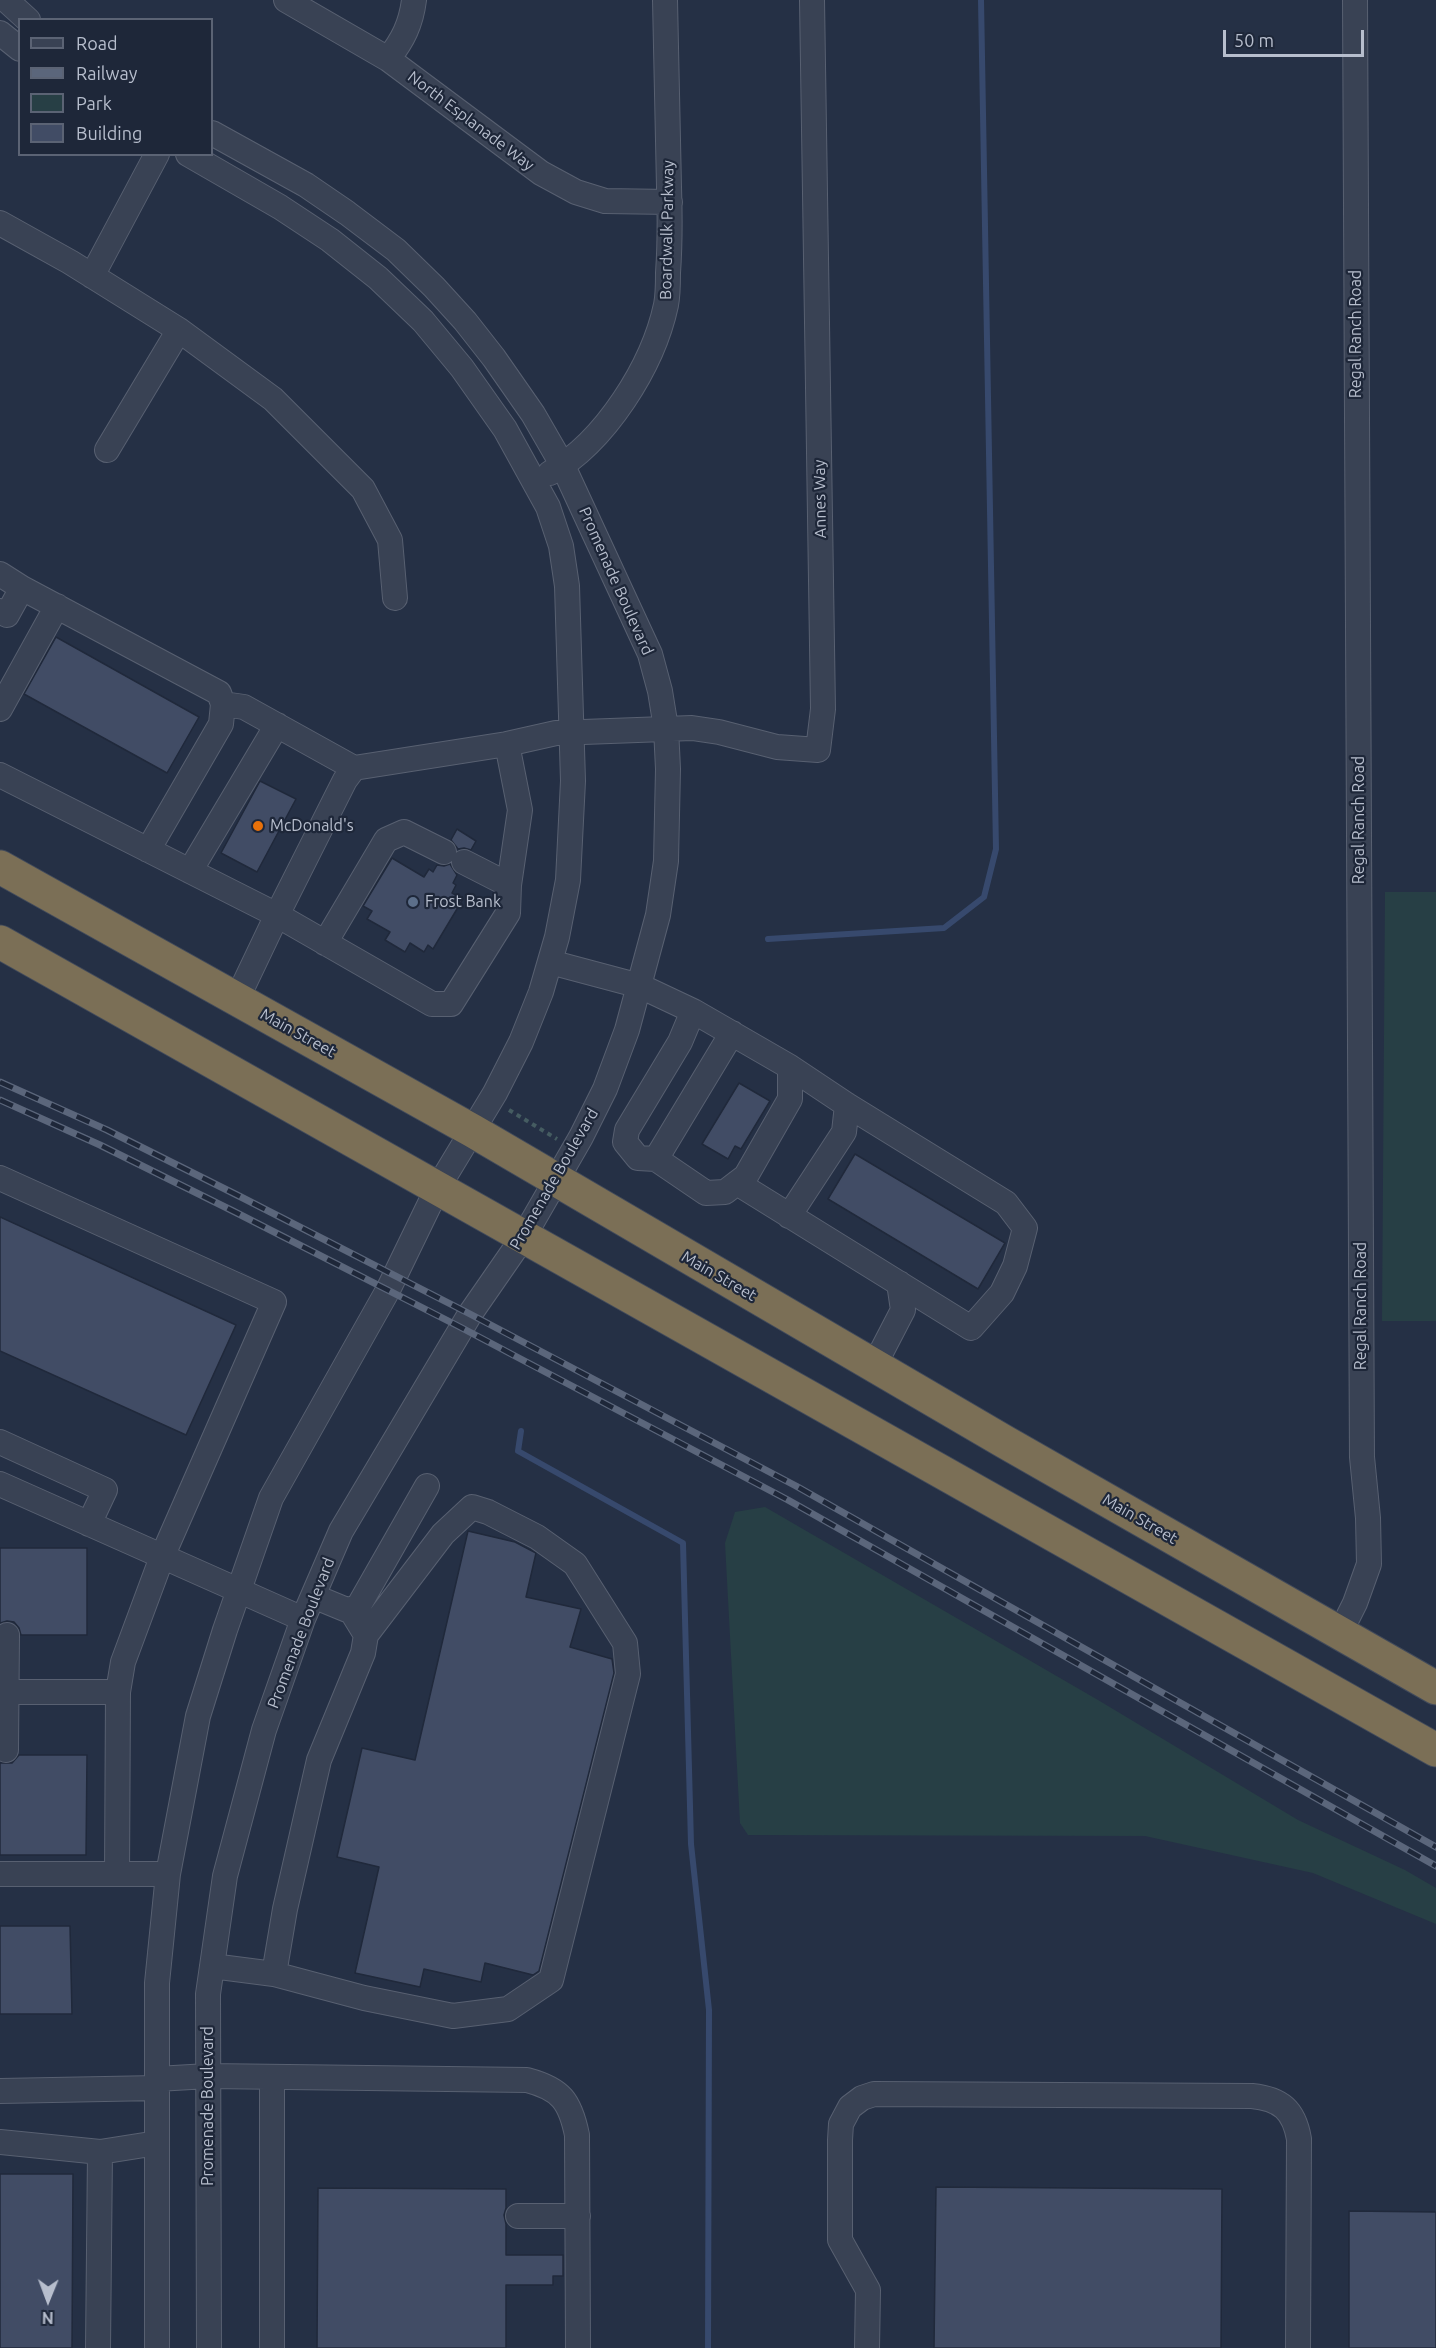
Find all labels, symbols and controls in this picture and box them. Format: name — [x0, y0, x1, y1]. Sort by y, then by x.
legend — [18, 18, 213, 156]
scale bar — [1226, 18, 1367, 56]
text: 50 m — [1234, 30, 1274, 50]
text: Road — [76, 33, 118, 53]
text: Railway — [76, 63, 137, 83]
street label: North Esplanade Way — [404, 67, 538, 175]
text: Park — [76, 93, 112, 113]
text: Building — [76, 123, 142, 143]
street label: Boardwalk Parkway — [656, 160, 678, 300]
street label: Regal Ranch Road — [1346, 270, 1366, 398]
street label: Annes Way — [810, 460, 830, 538]
street label: Promenade Boulevard — [575, 504, 657, 658]
street label: Regal Ranch Road — [1349, 756, 1369, 884]
place label: McDonald's — [270, 816, 354, 836]
marker: McDonald's — [251, 819, 265, 833]
place label: Frost Bank — [425, 892, 501, 912]
marker: Frost Bank — [406, 895, 420, 909]
street label: Main Street — [257, 1004, 339, 1062]
street label: Promenade Boulevard — [506, 1105, 602, 1253]
street label: Regal Ranch Road — [1351, 1242, 1371, 1370]
street label: Main Street — [678, 1247, 760, 1305]
street label: Main Street — [1099, 1490, 1181, 1548]
street label: Promenade Boulevard — [263, 1555, 339, 1711]
street label: Promenade Boulevard — [198, 2026, 218, 2186]
north arrow — [18, 2270, 78, 2330]
text: N — [42, 2309, 54, 2327]

